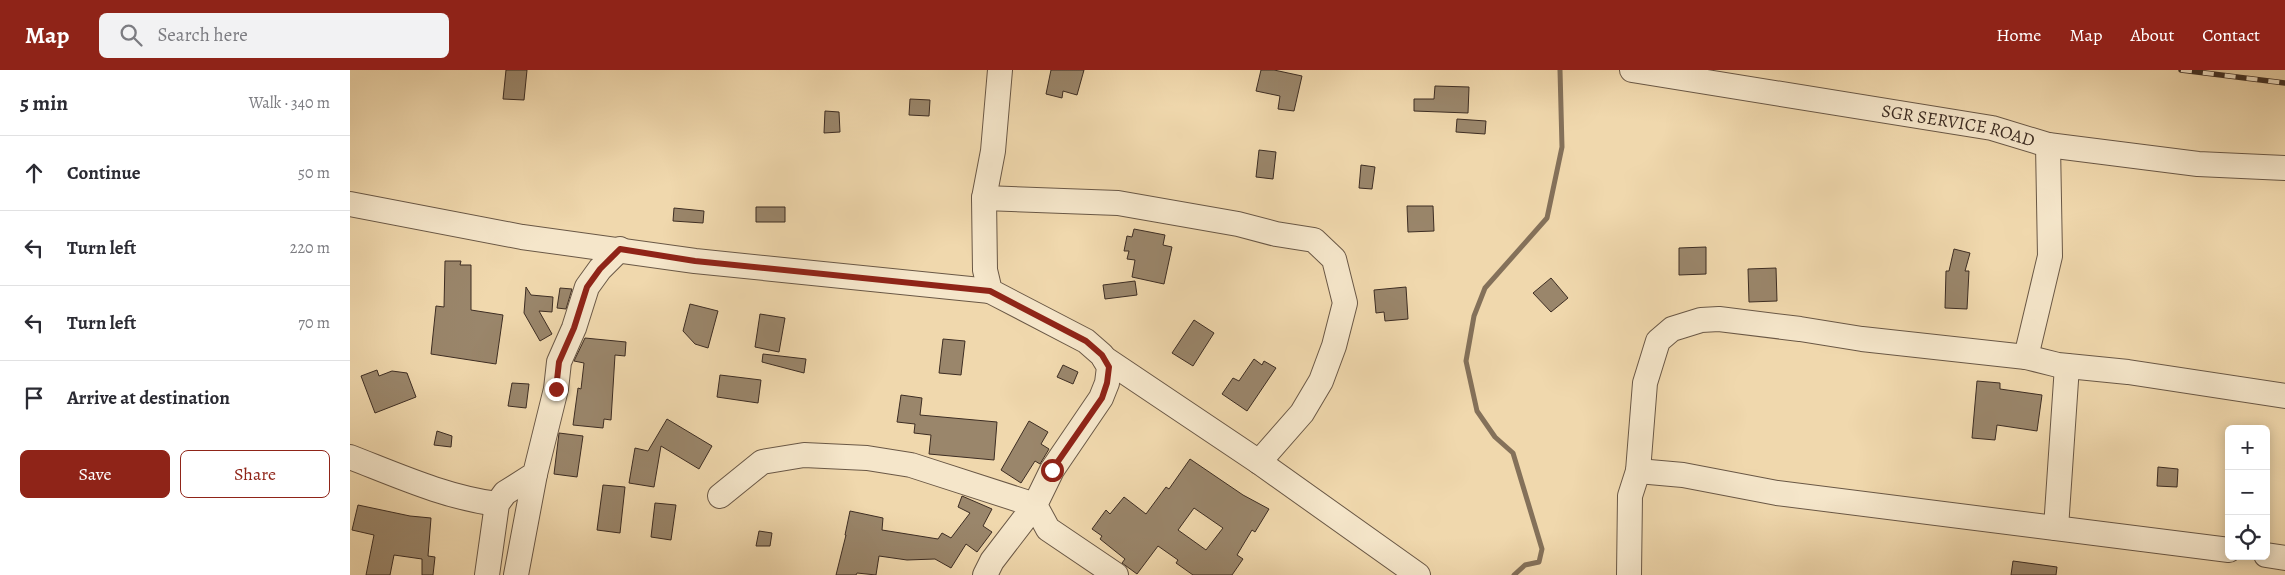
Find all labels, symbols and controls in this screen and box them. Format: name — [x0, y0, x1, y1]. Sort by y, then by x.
search box — [99, 13, 449, 58]
text: Map — [25, 19, 69, 51]
icon: search — [117, 21, 145, 49]
text: Search here — [157, 22, 248, 48]
text: Home — [1996, 23, 2041, 47]
text: Map — [2069, 23, 2102, 47]
text: About — [2130, 23, 2174, 47]
text: Contact — [2202, 23, 2260, 47]
text: 5 min — [20, 89, 68, 117]
text: Walk · 340 m — [249, 92, 330, 114]
street label: SGR SERVICE ROAD — [1880, 98, 2038, 152]
icon: ahead — [20, 159, 48, 187]
text: Continue — [67, 160, 141, 186]
text: 50 m — [298, 162, 330, 184]
icon: left — [20, 234, 48, 262]
text: Turn left — [67, 235, 136, 261]
text: 220 m — [290, 237, 330, 259]
icon: left — [20, 309, 48, 337]
text: Turn left — [67, 310, 136, 336]
text: 70 m — [298, 312, 330, 334]
route end — [545, 378, 568, 401]
icon: arrive — [20, 384, 48, 412]
text: Arrive at destination — [67, 385, 230, 411]
map controls — [2225, 425, 2270, 560]
button: + — [2225, 425, 2270, 470]
button: Save — [20, 450, 170, 498]
button: Share — [180, 450, 330, 498]
route start — [1041, 459, 1064, 482]
button: − — [2225, 470, 2270, 515]
button: locate — [2225, 515, 2270, 560]

